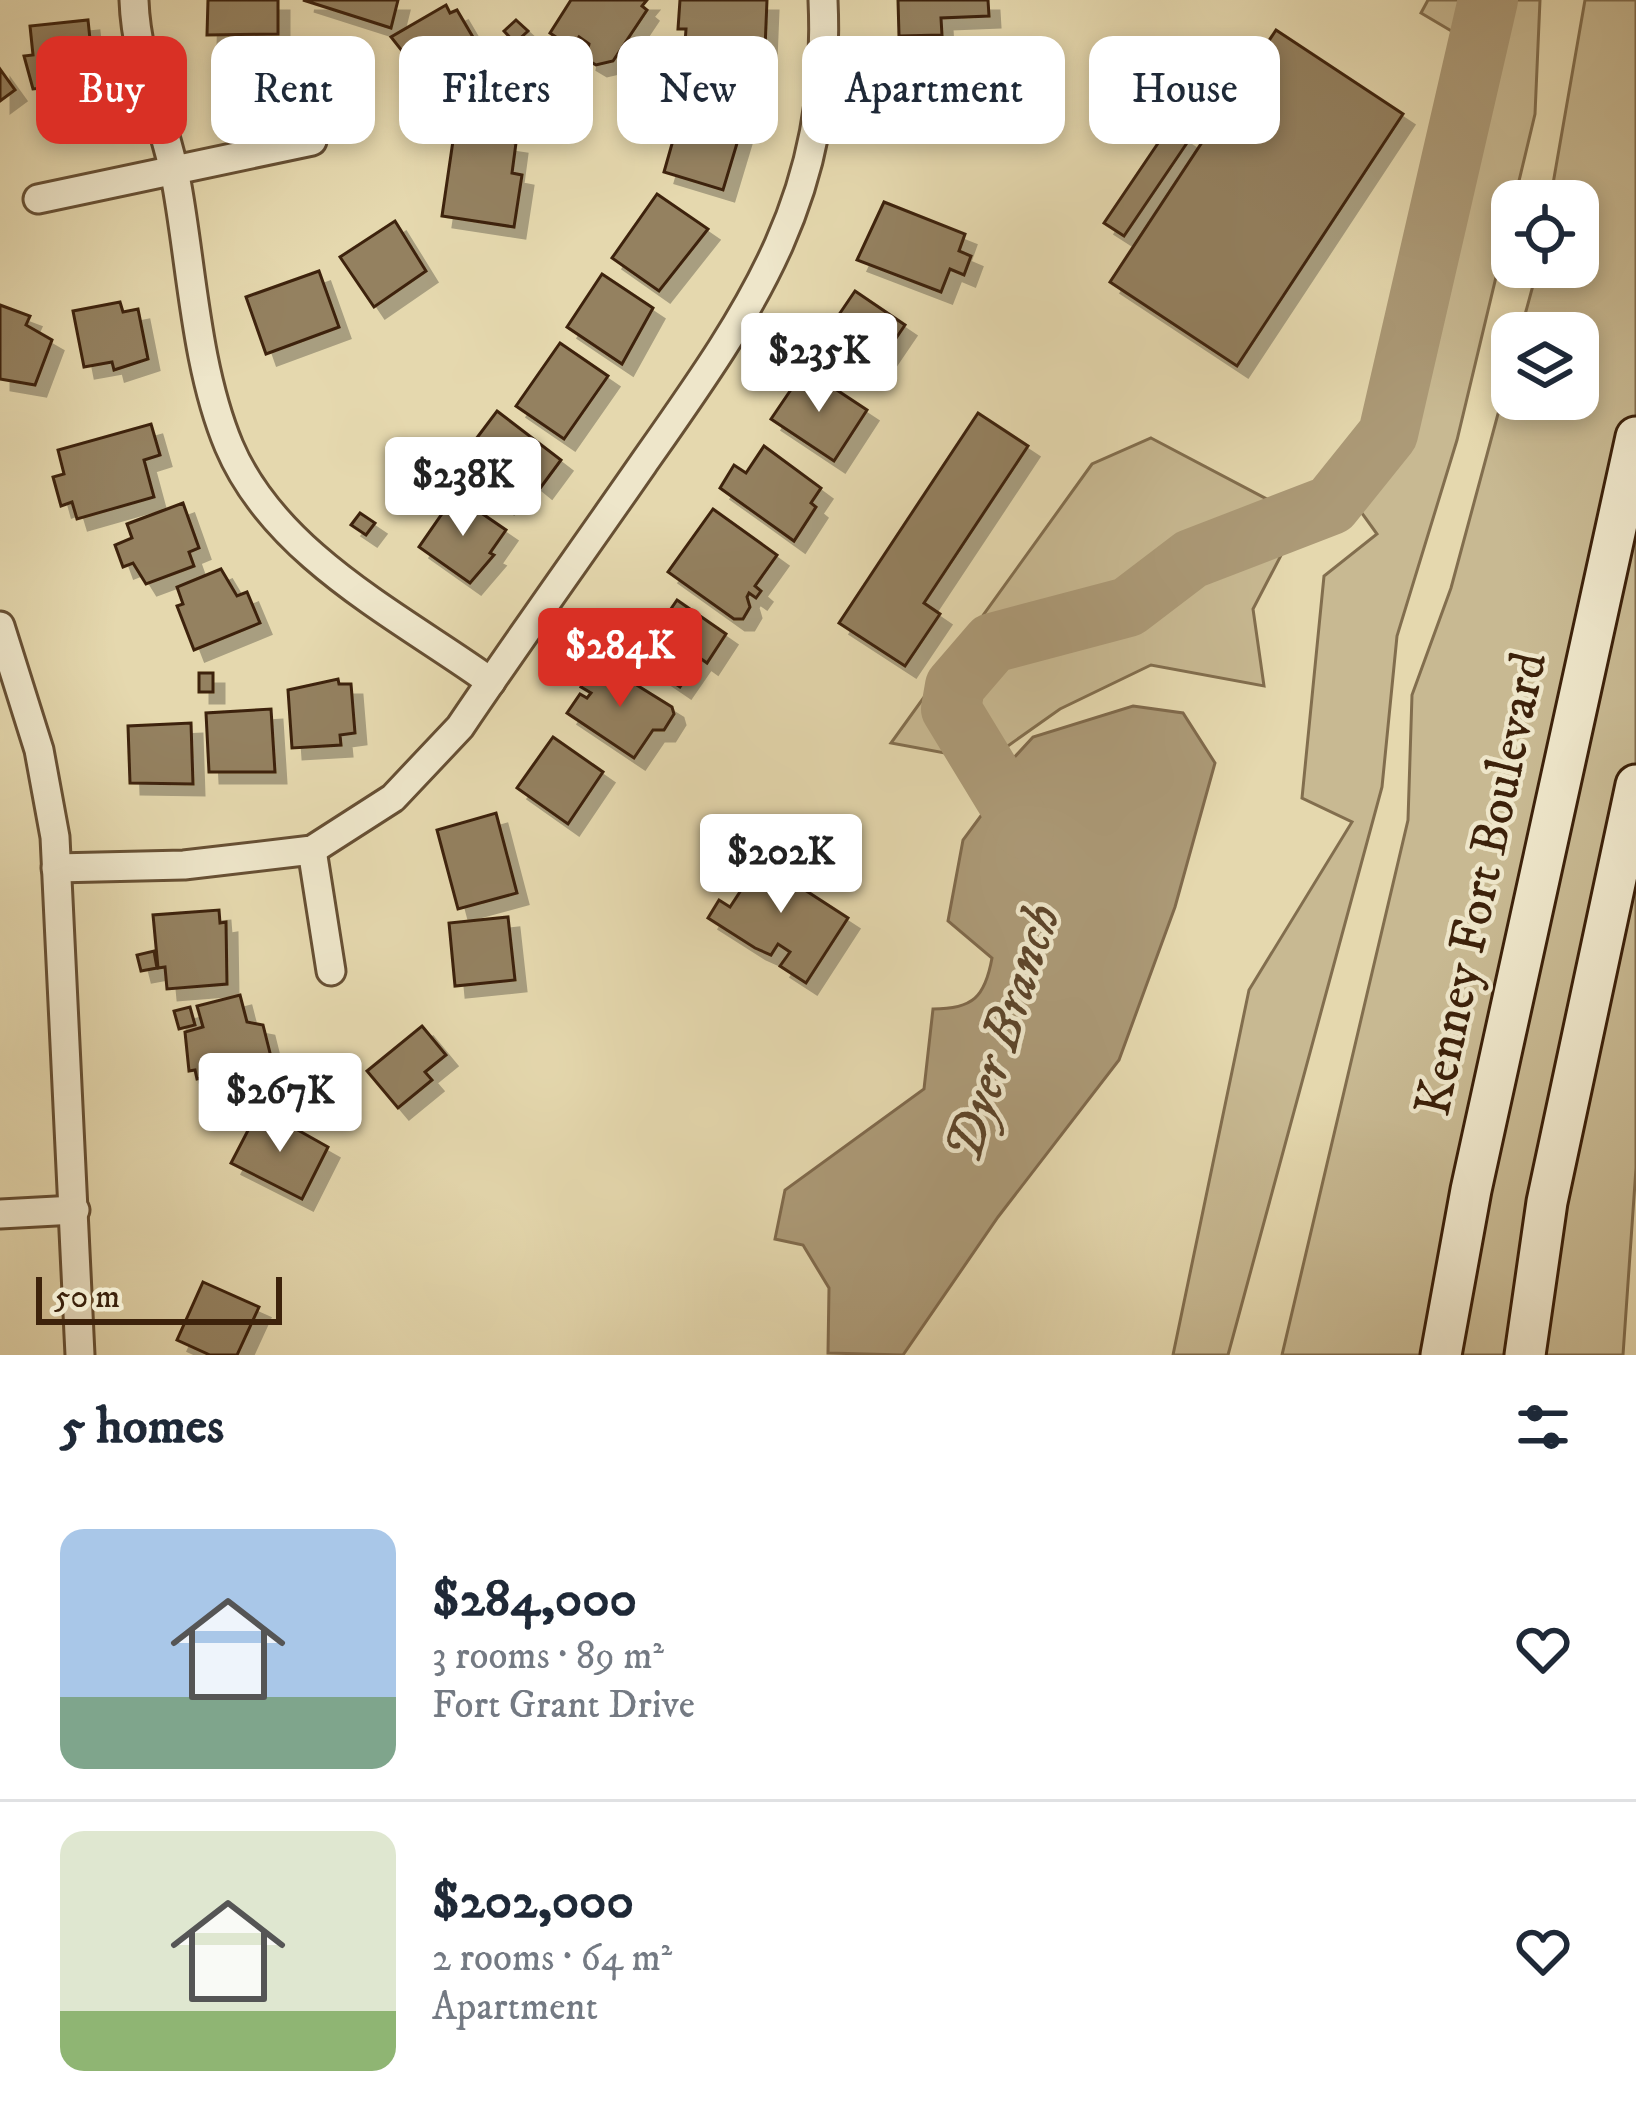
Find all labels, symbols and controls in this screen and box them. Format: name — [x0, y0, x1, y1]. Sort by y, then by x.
chip: Buy — [36, 36, 187, 144]
chip: Rent — [211, 36, 375, 144]
chip: Filters — [399, 36, 593, 144]
chip: New — [617, 36, 778, 144]
chip: Apartment — [802, 36, 1065, 144]
chip: House — [1089, 36, 1280, 144]
map controls — [1491, 180, 1599, 420]
button: locate — [1491, 180, 1599, 288]
button: layers — [1491, 312, 1599, 420]
pin: $235K — [735, 313, 903, 415]
text: $235K — [768, 327, 870, 376]
pin: $238K — [379, 437, 547, 539]
text: $238K — [412, 451, 514, 500]
pin: $284K — [536, 608, 704, 710]
text: $284K — [565, 622, 675, 671]
street label: Kenney Fort Boulevard — [1402, 646, 1563, 1122]
pin: $202K — [697, 814, 865, 916]
text: $202K — [727, 828, 835, 877]
water label: Dyer Branch — [931, 896, 1077, 1170]
pin: $267K — [196, 1053, 364, 1155]
text: $267K — [226, 1067, 334, 1116]
scale bar — [36, 1271, 282, 1324]
text: 50 m — [54, 1277, 120, 1318]
icon: filters — [1510, 1394, 1576, 1460]
text: 5 homes — [60, 1395, 224, 1459]
text: $284,000 — [432, 1568, 637, 1632]
icon: home — [156, 1577, 300, 1721]
icon: heart — [1510, 1616, 1576, 1682]
text: 3 rooms · 89 m² — [432, 1632, 664, 1681]
text: Fort Grant Drive — [432, 1681, 695, 1730]
text: $202,000 — [432, 1870, 634, 1934]
icon: home — [156, 1879, 300, 2023]
icon: heart — [1510, 1918, 1576, 1984]
text: 2 rooms · 64 m² — [432, 1934, 672, 1983]
text: Apartment — [432, 1983, 598, 2032]

